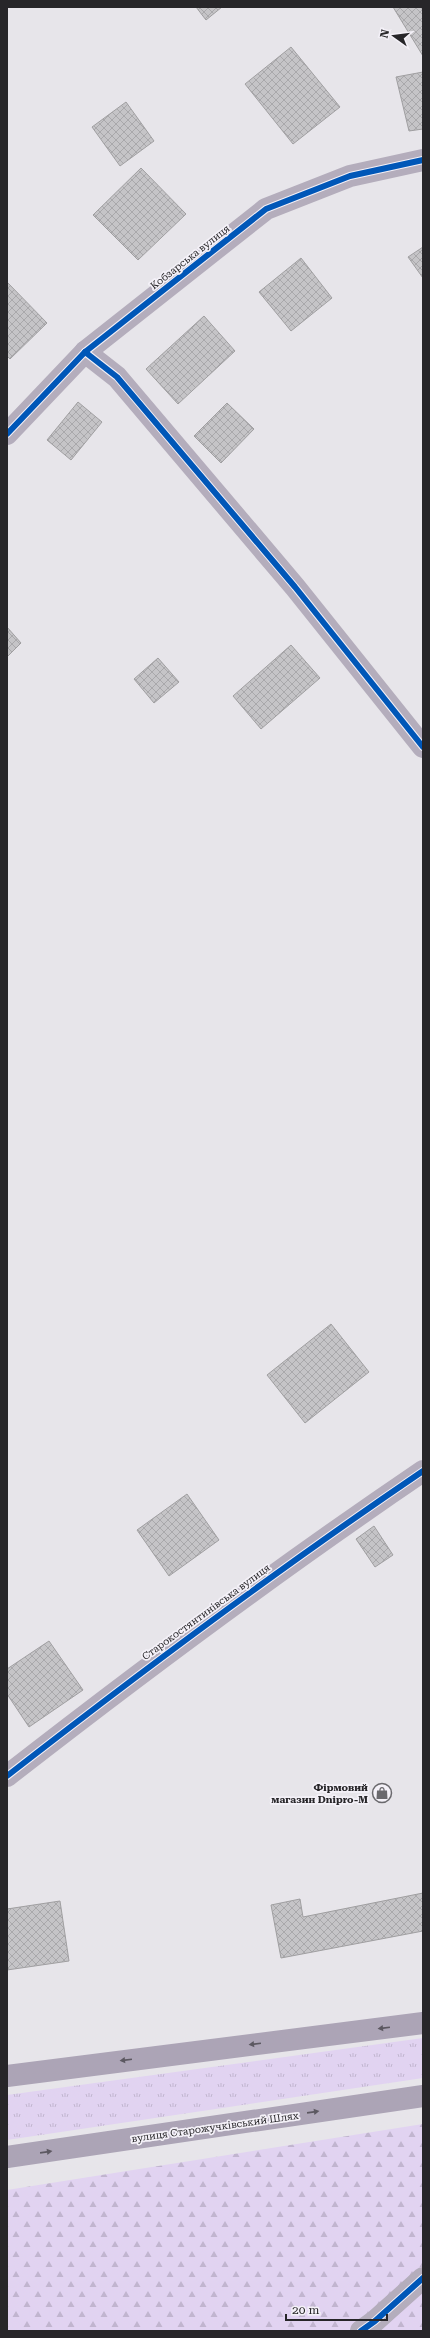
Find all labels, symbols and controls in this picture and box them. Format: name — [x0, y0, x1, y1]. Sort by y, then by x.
north arrow — [374, 16, 414, 56]
text: N — [377, 28, 392, 39]
street label: Кобзарська вулиця — [148, 222, 232, 291]
street label: Старокостянтинівська вулиця — [140, 1562, 272, 1662]
place label: Фірмовий магазин Dnipro-M — [271, 1782, 368, 1805]
shop icon: Фірмовий магазин Dnipro-M — [371, 1782, 393, 1804]
one-way arrow — [378, 2025, 390, 2031]
one-way arrow — [249, 2041, 261, 2047]
one-way arrow — [120, 2057, 132, 2064]
one-way arrow — [307, 2109, 319, 2115]
street label: вулиця Старожучківський Шлях — [131, 2110, 299, 2144]
one-way arrow — [40, 2149, 52, 2155]
scale bar — [286, 2296, 387, 2322]
text: 20 m — [292, 2303, 319, 2317]

